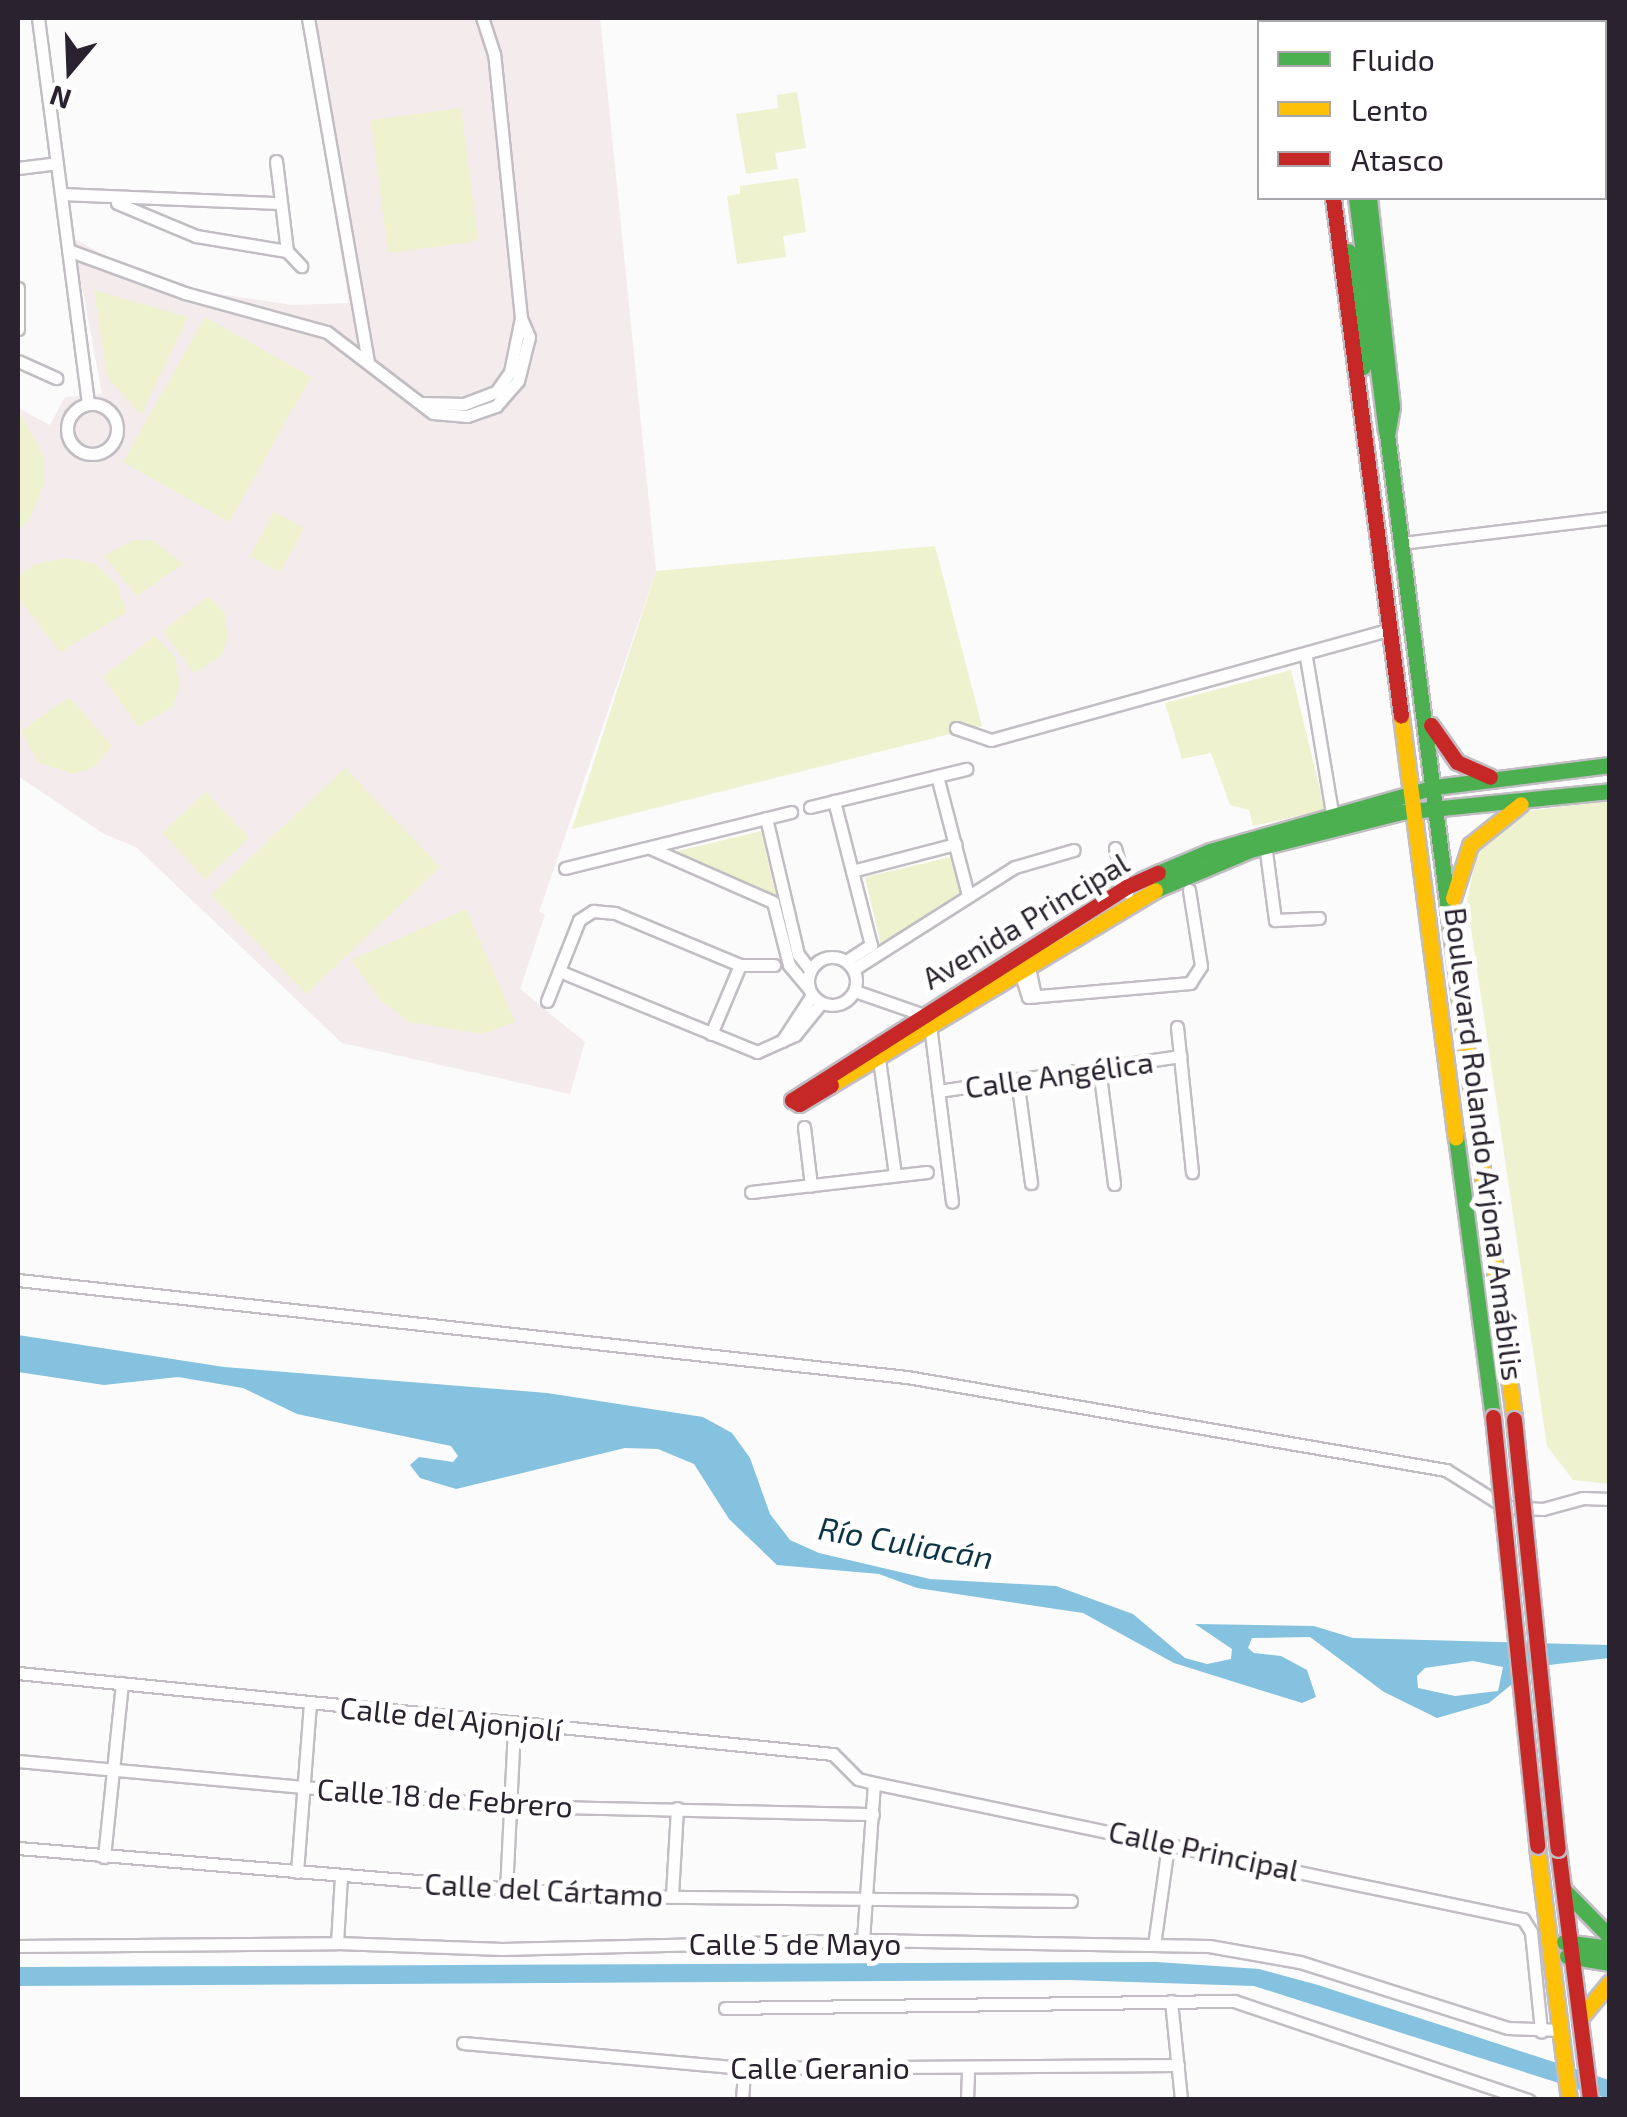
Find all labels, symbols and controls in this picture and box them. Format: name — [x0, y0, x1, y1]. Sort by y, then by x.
north arrow — [20, 20, 120, 120]
legend — [1257, 20, 1607, 200]
text: Fluido — [1351, 41, 1435, 77]
text: N — [45, 79, 75, 118]
text: Lento — [1351, 91, 1428, 127]
text: Atasco — [1351, 141, 1444, 177]
street label: Avenida Principal — [915, 844, 1135, 996]
street label: Boulevard Rolando Arjona Amábilis — [1438, 905, 1532, 1383]
street label: Calle Angélica — [962, 1043, 1156, 1105]
water label: Río Culiacán — [816, 1508, 996, 1576]
street label: Calle del Ajonjolí — [337, 1688, 565, 1748]
street label: Calle 18 de Febrero — [316, 1770, 574, 1824]
street label: Calle Principal — [1106, 1812, 1302, 1888]
street label: Calle del Cártamo — [423, 1865, 665, 1913]
street label: Calle 5 de Mayo — [689, 1925, 901, 1961]
street label: Calle Geranio — [730, 2049, 910, 2085]

